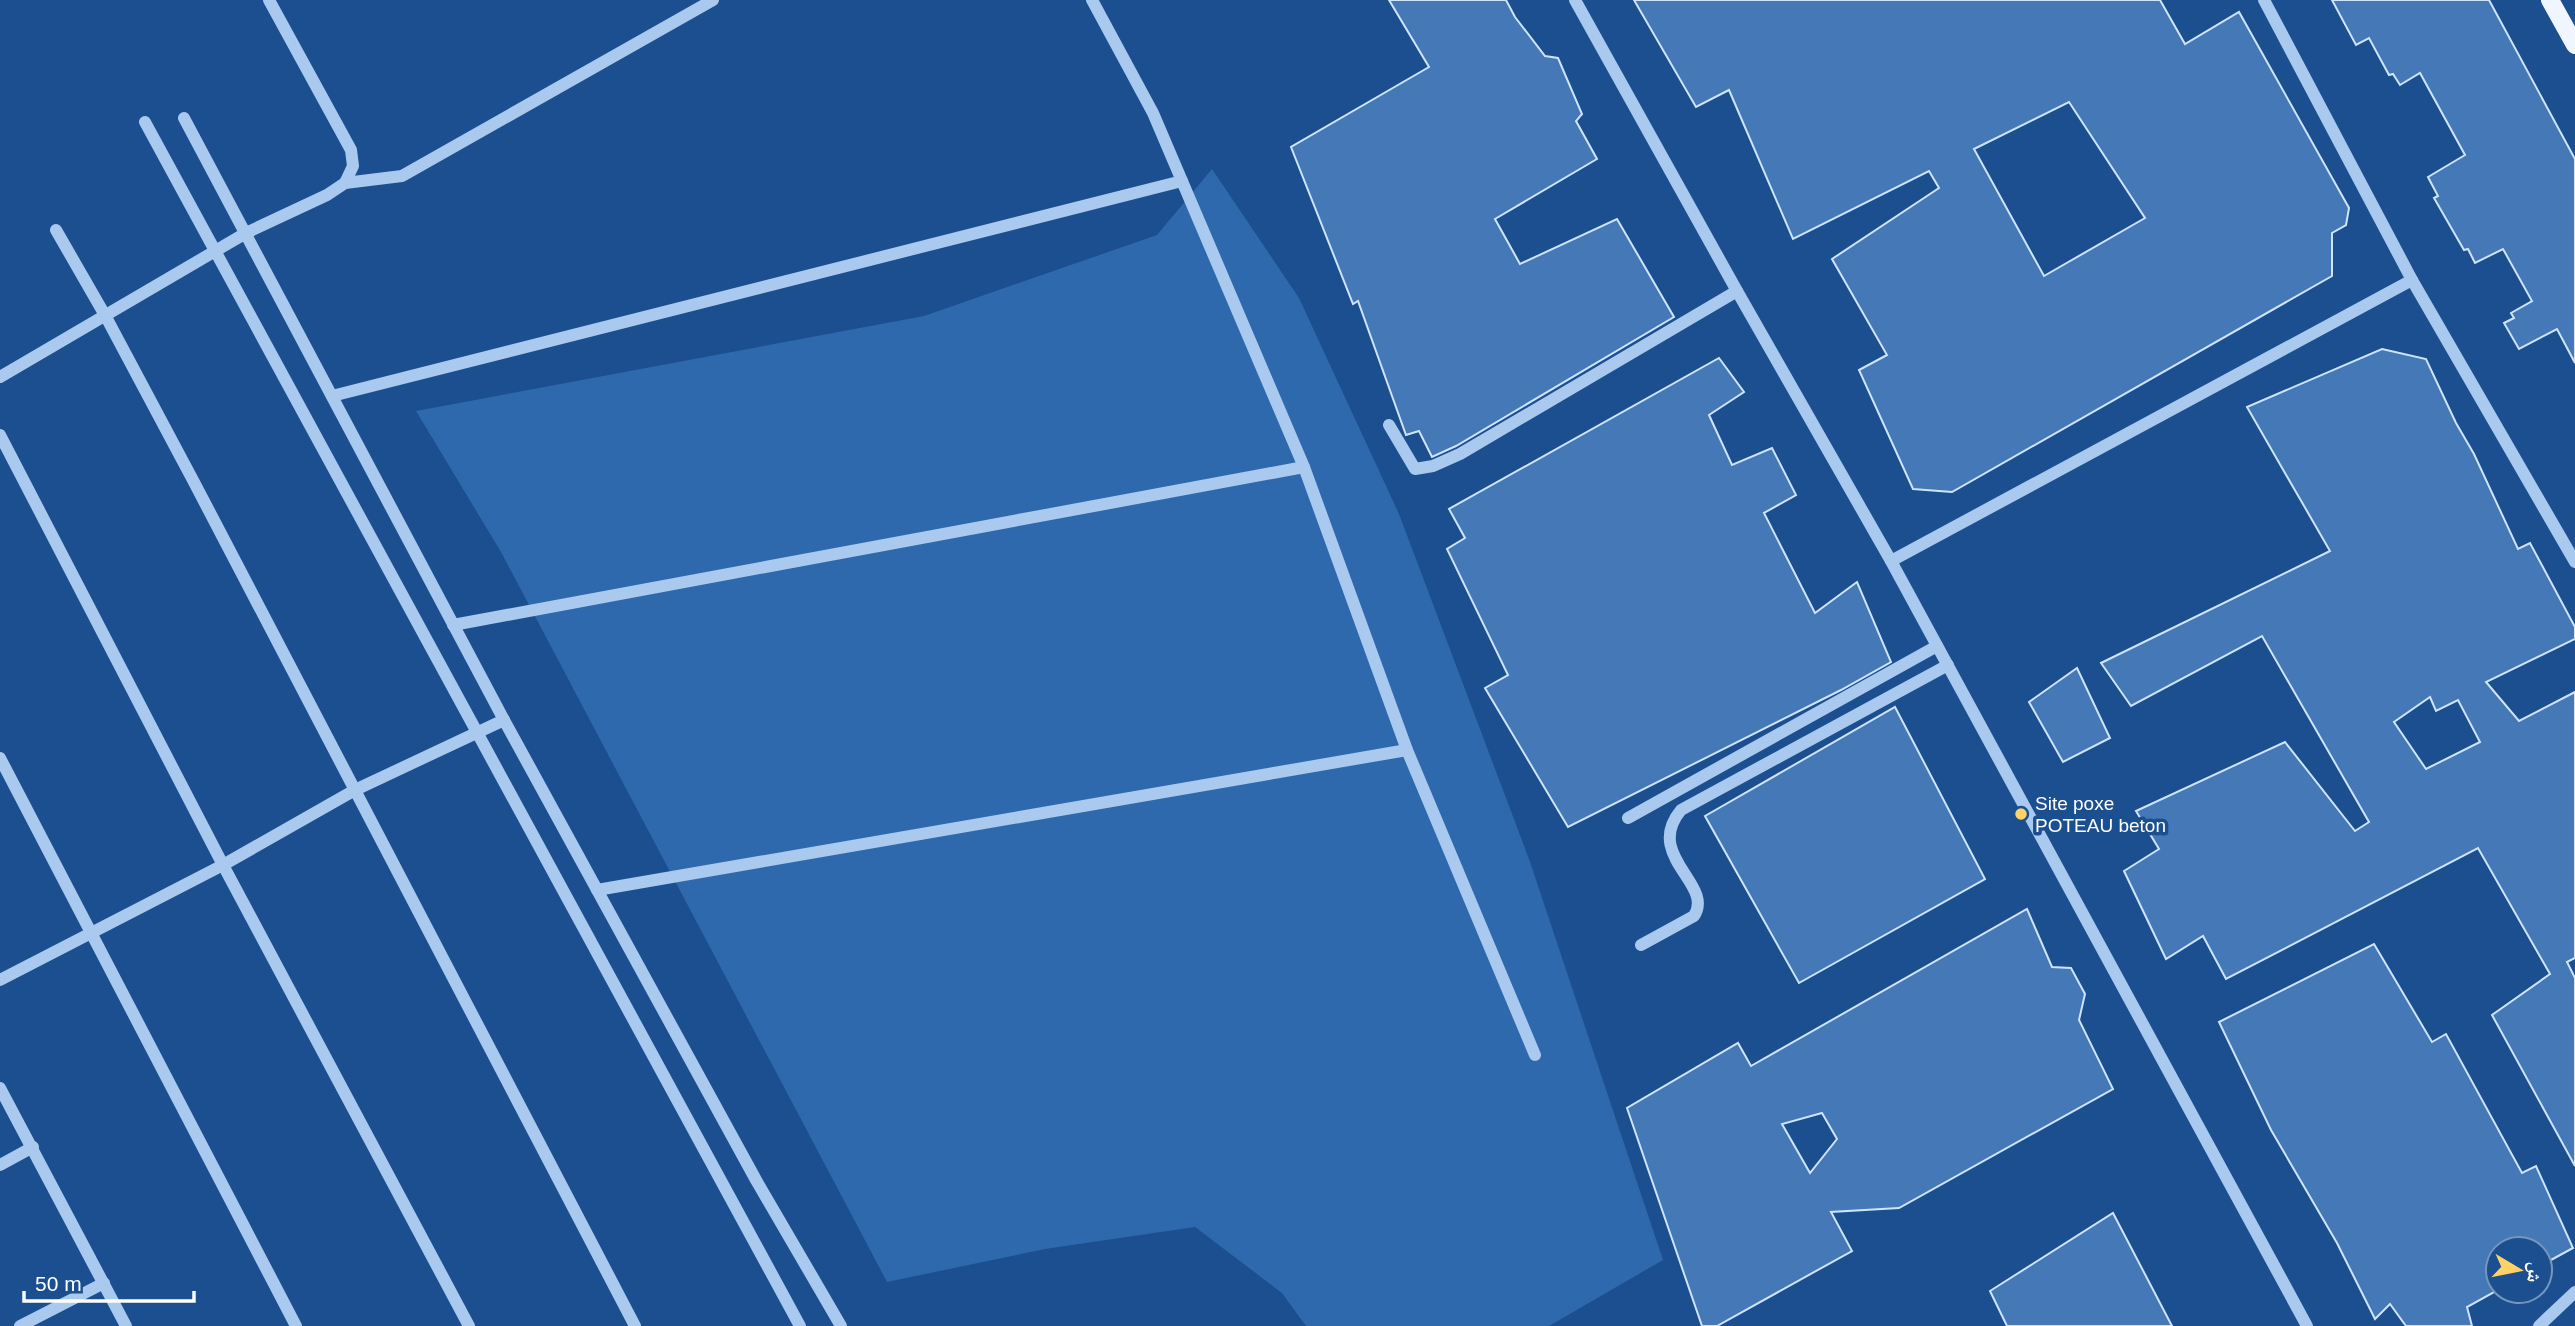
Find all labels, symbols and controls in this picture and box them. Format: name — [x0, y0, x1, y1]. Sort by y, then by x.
place label: Site poxe POTEAU beton — [2035, 793, 2166, 836]
marker: Site poxe POTEAU beton — [2013, 806, 2029, 822]
north arrow — [2484, 1235, 2554, 1305]
scale bar — [24, 1260, 194, 1304]
text: ش — [2522, 1261, 2547, 1285]
text: 50 m — [35, 1272, 82, 1295]

